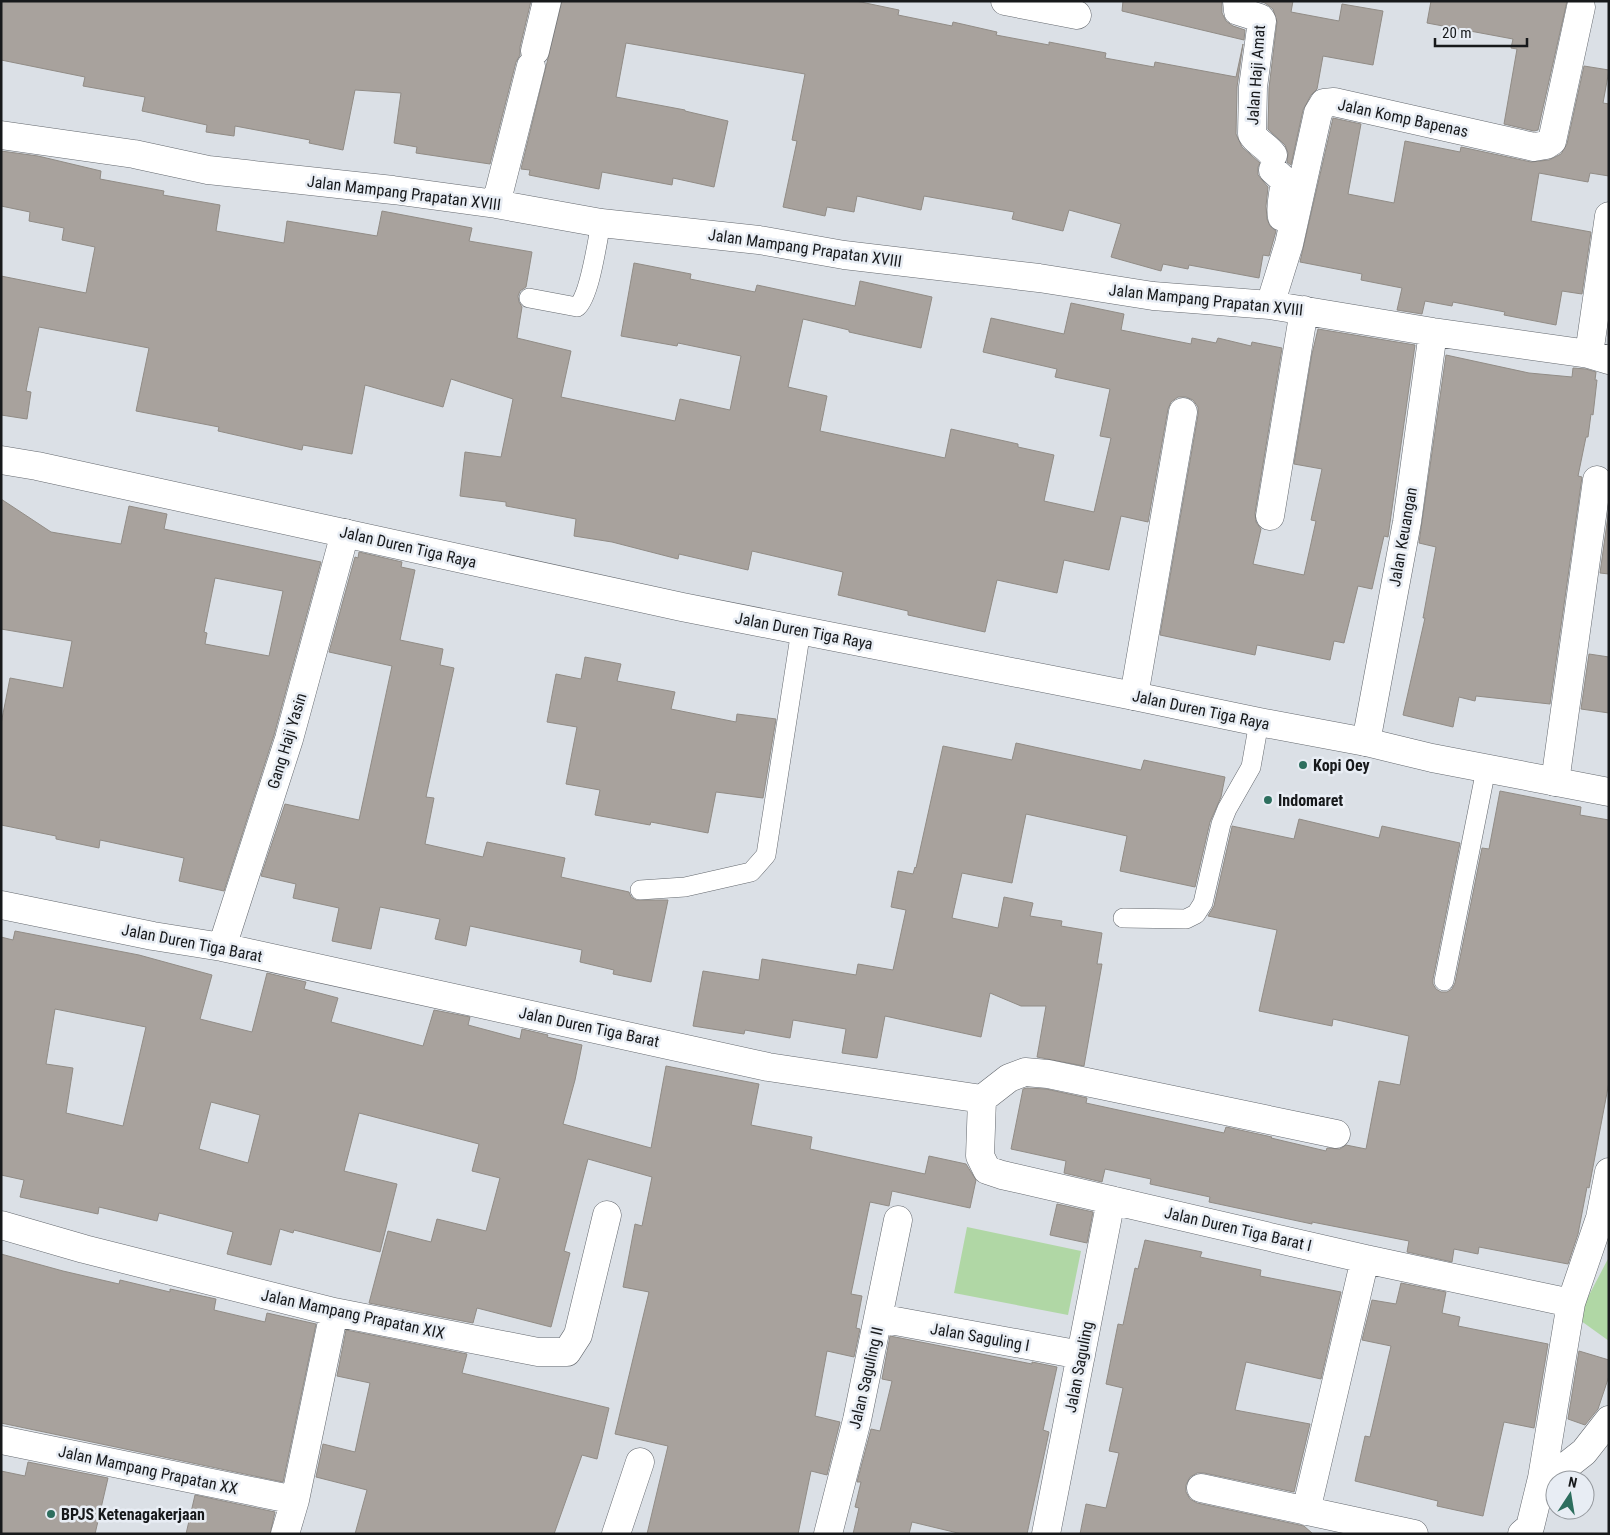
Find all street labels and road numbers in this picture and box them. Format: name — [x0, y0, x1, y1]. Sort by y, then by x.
street label: Jalan Haji Amat — [1243, 24, 1269, 126]
street label: Jalan Komp Bapenas — [1336, 95, 1470, 141]
street label: Jalan Mampang Prapatan XVIII — [306, 172, 502, 214]
street label: Jalan Mampang Prapatan XVIII — [707, 225, 903, 271]
street label: Jalan Mampang Prapatan XVIII — [1108, 280, 1304, 320]
street label: Jalan Keuangan — [1385, 486, 1421, 588]
street label: Jalan Duren Tiga Raya — [338, 522, 478, 572]
street label: Jalan Duren Tiga Raya — [734, 608, 874, 654]
street label: Jalan Duren Tiga Raya — [1131, 686, 1271, 734]
street label: Gang Haji Yasin — [263, 691, 311, 791]
street label: Jalan Duren Tiga Barat — [120, 920, 264, 966]
street label: Jalan Duren Tiga Barat — [517, 1003, 661, 1051]
street label: Jalan Duren Tiga Barat I — [1162, 1203, 1314, 1255]
street label: Jalan Mampang Prapatan XIX — [260, 1285, 447, 1343]
street label: Jalan Saguling I — [929, 1319, 1031, 1355]
street label: Jalan Saguling — [1061, 1320, 1097, 1414]
street label: Jalan Saguling II — [845, 1325, 887, 1431]
street label: Jalan Mampang Prapatan XX — [57, 1442, 240, 1498]

